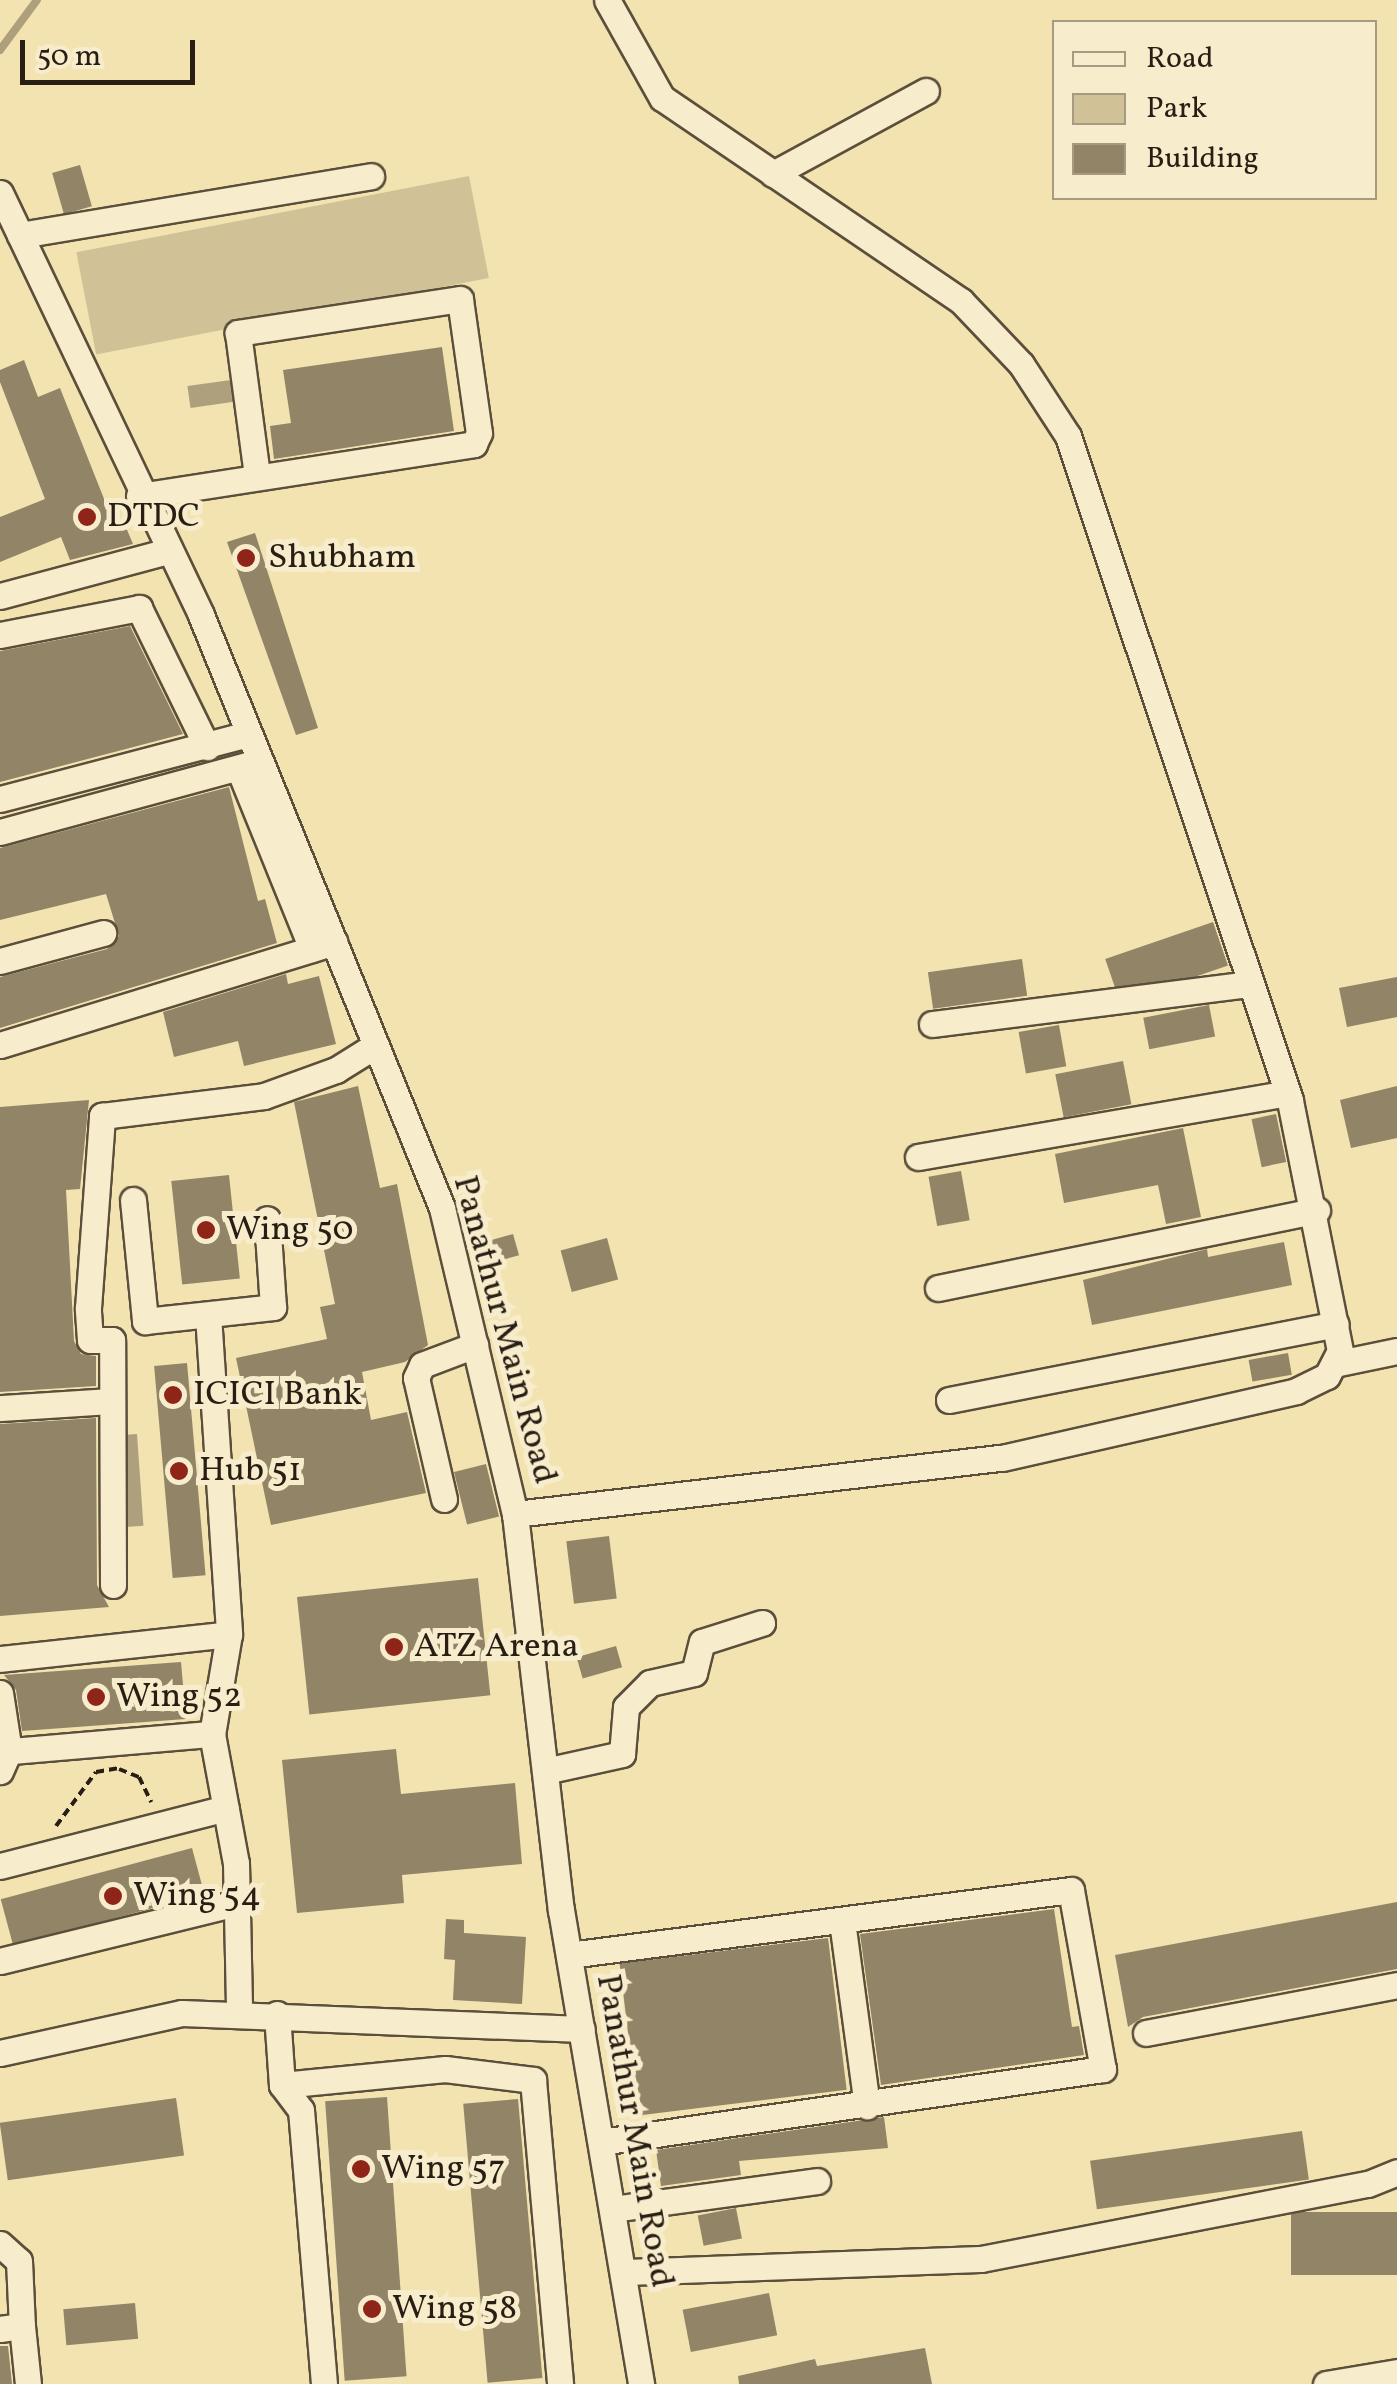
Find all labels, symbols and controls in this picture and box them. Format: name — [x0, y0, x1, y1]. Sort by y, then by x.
scale bar — [25, 20, 200, 82]
legend — [1052, 20, 1377, 200]
text: 50 m — [37, 36, 101, 78]
text: Road — [1146, 38, 1214, 80]
text: Park — [1146, 88, 1207, 130]
text: Building — [1146, 138, 1259, 180]
place label: DTDC — [107, 496, 200, 538]
marker: DTDC — [76, 506, 98, 528]
place label: Shubham — [268, 537, 416, 579]
marker: Shubham — [233, 545, 259, 571]
street label: Panathur Main Road — [443, 1171, 565, 1489]
place label: Wing 50 — [226, 1209, 354, 1251]
marker: Wing 50 — [195, 1219, 217, 1241]
place label: ICICI Bank — [193, 1374, 362, 1416]
marker: ICICI Bank — [162, 1384, 184, 1406]
place label: Hub 51 — [199, 1450, 302, 1492]
marker: Hub 51 — [168, 1460, 190, 1482]
place label: ATZ Arena — [414, 1626, 579, 1668]
marker: ATZ Arena — [383, 1636, 405, 1658]
place label: Wing 52 — [116, 1676, 242, 1718]
marker: Wing 52 — [85, 1686, 107, 1708]
place label: Wing 54 — [133, 1875, 261, 1917]
marker: Wing 54 — [102, 1885, 124, 1907]
street label: Panathur Main Road — [586, 1971, 682, 2291]
place label: Wing 57 — [381, 2148, 505, 2190]
marker: Wing 57 — [350, 2158, 372, 2180]
place label: Wing 58 — [392, 2288, 517, 2330]
marker: Wing 58 — [361, 2298, 383, 2320]

